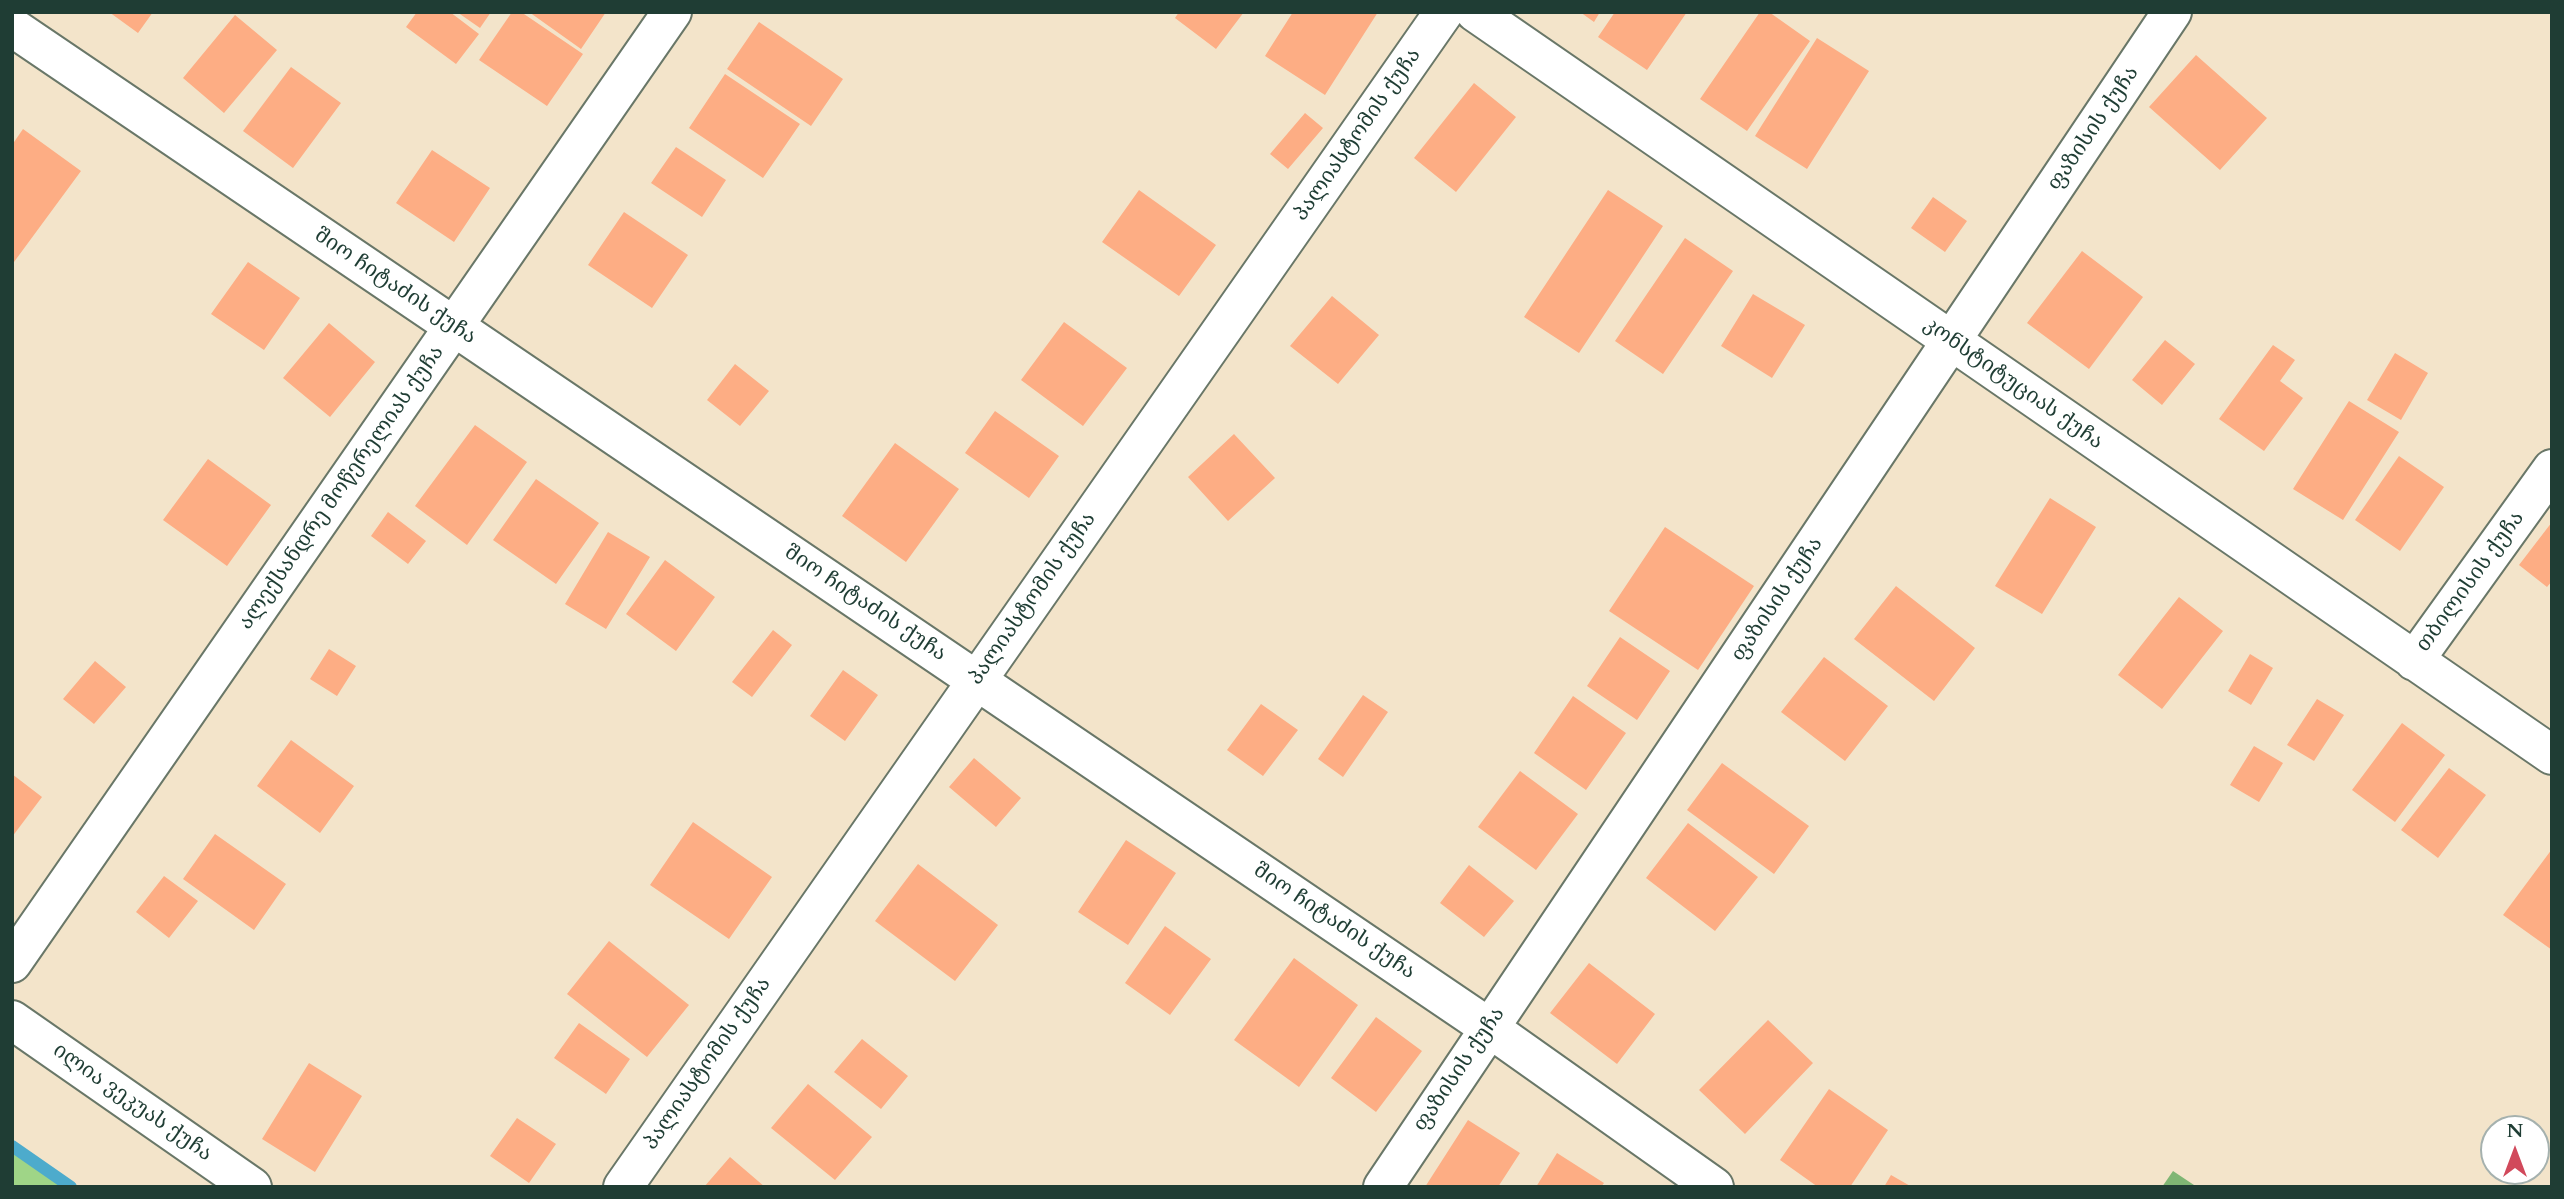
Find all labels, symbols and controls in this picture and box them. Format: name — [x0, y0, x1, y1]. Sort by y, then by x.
street label: პალიასტომის ქუჩა — [1289, 44, 1427, 226]
street label: ფაზისის ქუჩა — [2043, 62, 2145, 196]
street label: შიო ჩიტაძის ქუჩა — [309, 223, 481, 351]
street label: კონსტიტუციას ქუჩა — [1918, 313, 2108, 455]
street label: ალექსანდრე მოწერელიას ქუჩა — [234, 341, 450, 635]
street label: თბილისის ქუჩა — [2412, 507, 2530, 657]
street label: პალიასტომის ქუჩა — [964, 508, 1102, 690]
street label: ფაზისის ქუჩა — [1727, 533, 1829, 667]
street label: შიო ჩიტაძის ქუჩა — [779, 540, 951, 668]
street label: შიო ჩიტაძის ქუჩა — [1248, 858, 1420, 986]
street label: პალიასტომის ქუჩა — [639, 973, 777, 1155]
street label: ფაზისის ქუჩა — [1409, 1003, 1511, 1137]
street label: ილია ვეკუას ქუჩა — [47, 1039, 217, 1167]
north arrow — [2480, 1115, 2550, 1185]
text: N — [2507, 1118, 2523, 1144]

